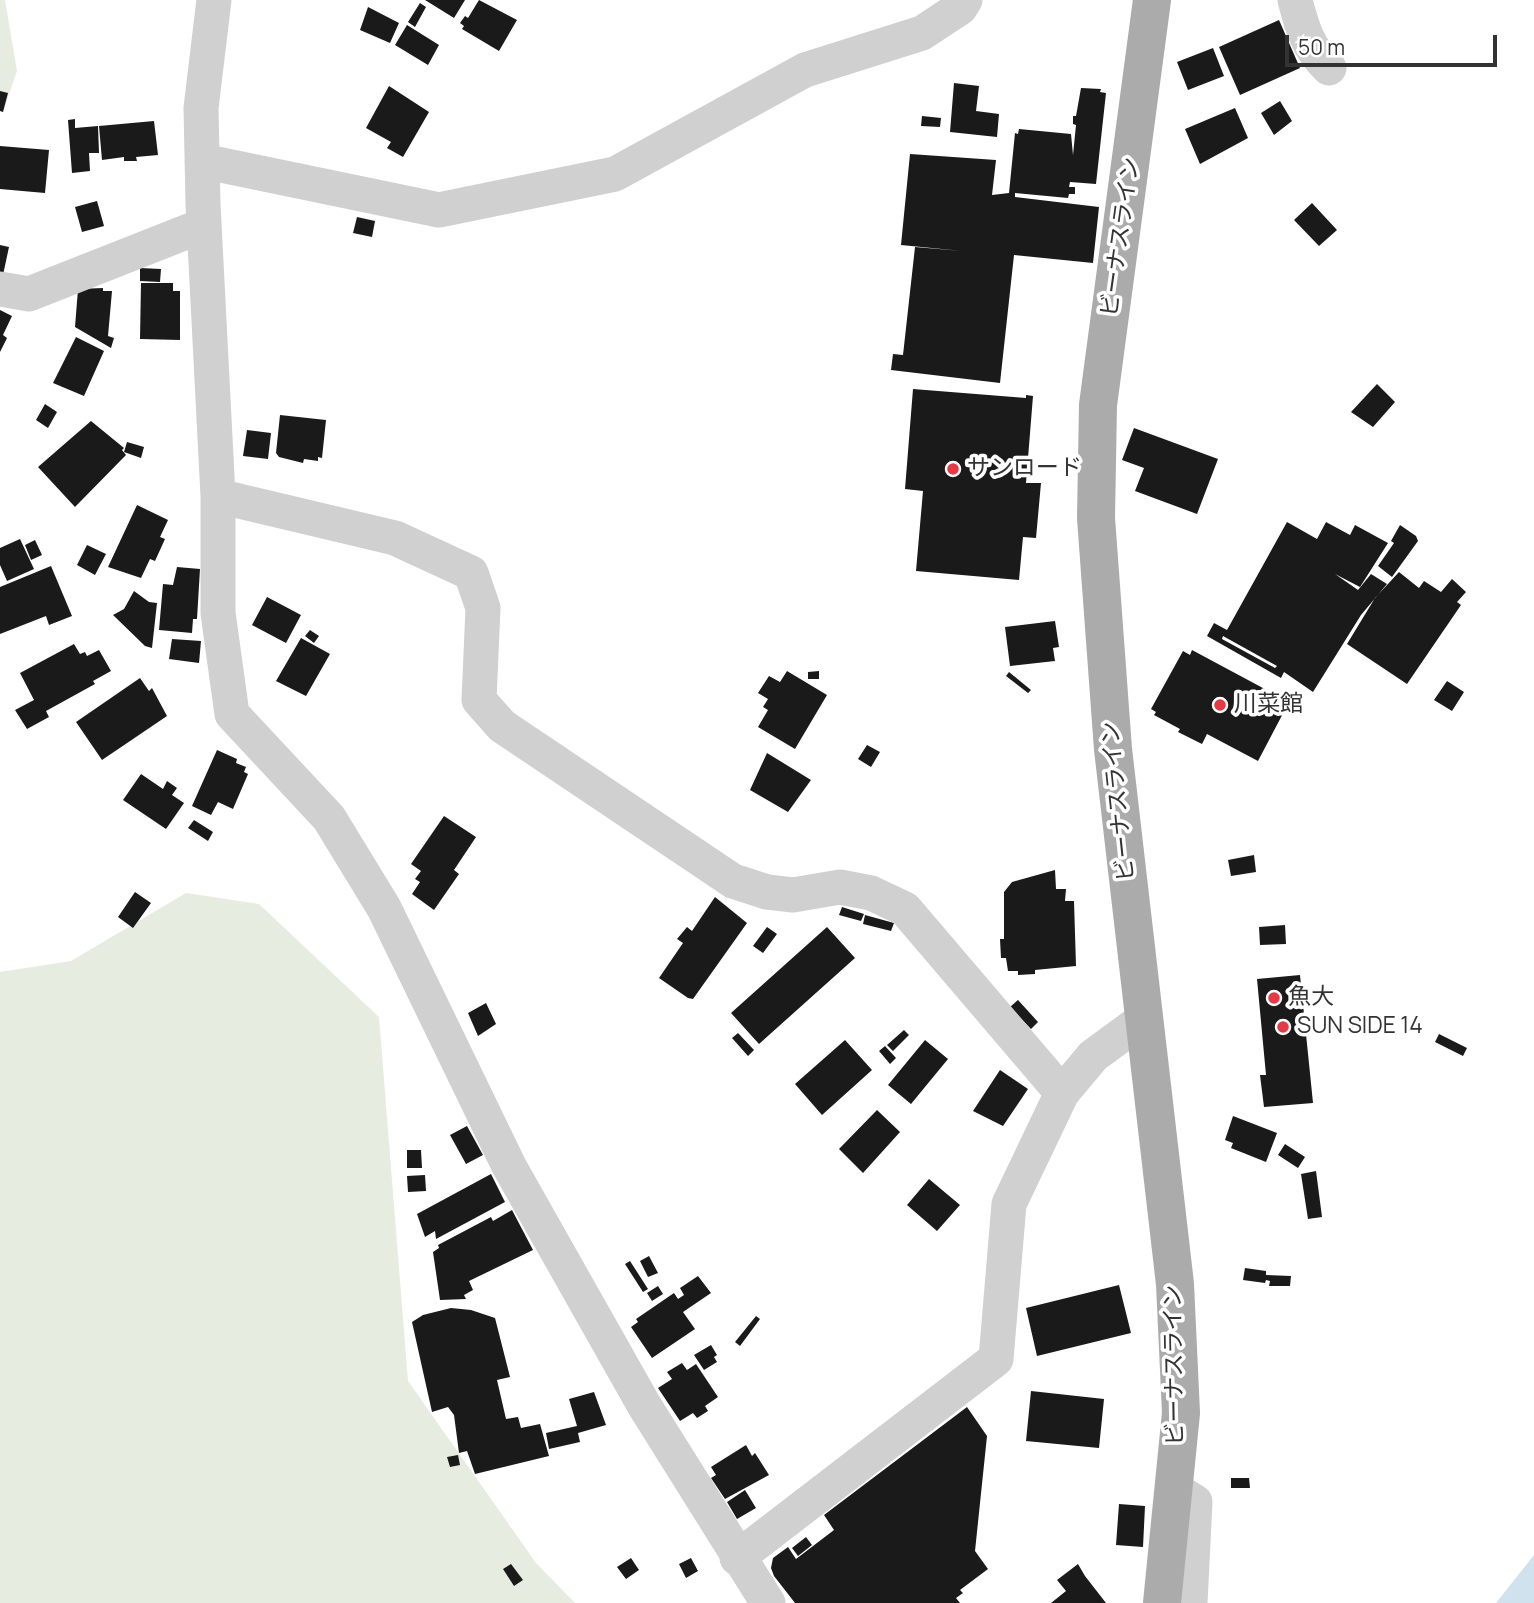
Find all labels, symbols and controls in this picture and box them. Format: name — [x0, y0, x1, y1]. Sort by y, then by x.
scale bar — [1289, 21, 1501, 65]
text: 50 m — [1298, 33, 1345, 61]
street label: ビーナスライン — [1096, 155, 1146, 319]
place label: サンロード — [967, 455, 1082, 483]
marker: サンロード — [945, 461, 961, 477]
place label: 川菜館 — [1234, 691, 1303, 719]
marker: 川菜館 — [1212, 697, 1228, 713]
street label: ビーナスライン — [1097, 719, 1141, 883]
place label: 魚大 — [1288, 984, 1334, 1012]
marker: 魚大 — [1266, 990, 1282, 1006]
place label: SUN SIDE 14 — [1297, 1013, 1423, 1041]
marker: SUN SIDE 14 — [1275, 1019, 1291, 1035]
street label: ビーナスライン — [1160, 1284, 1190, 1446]

